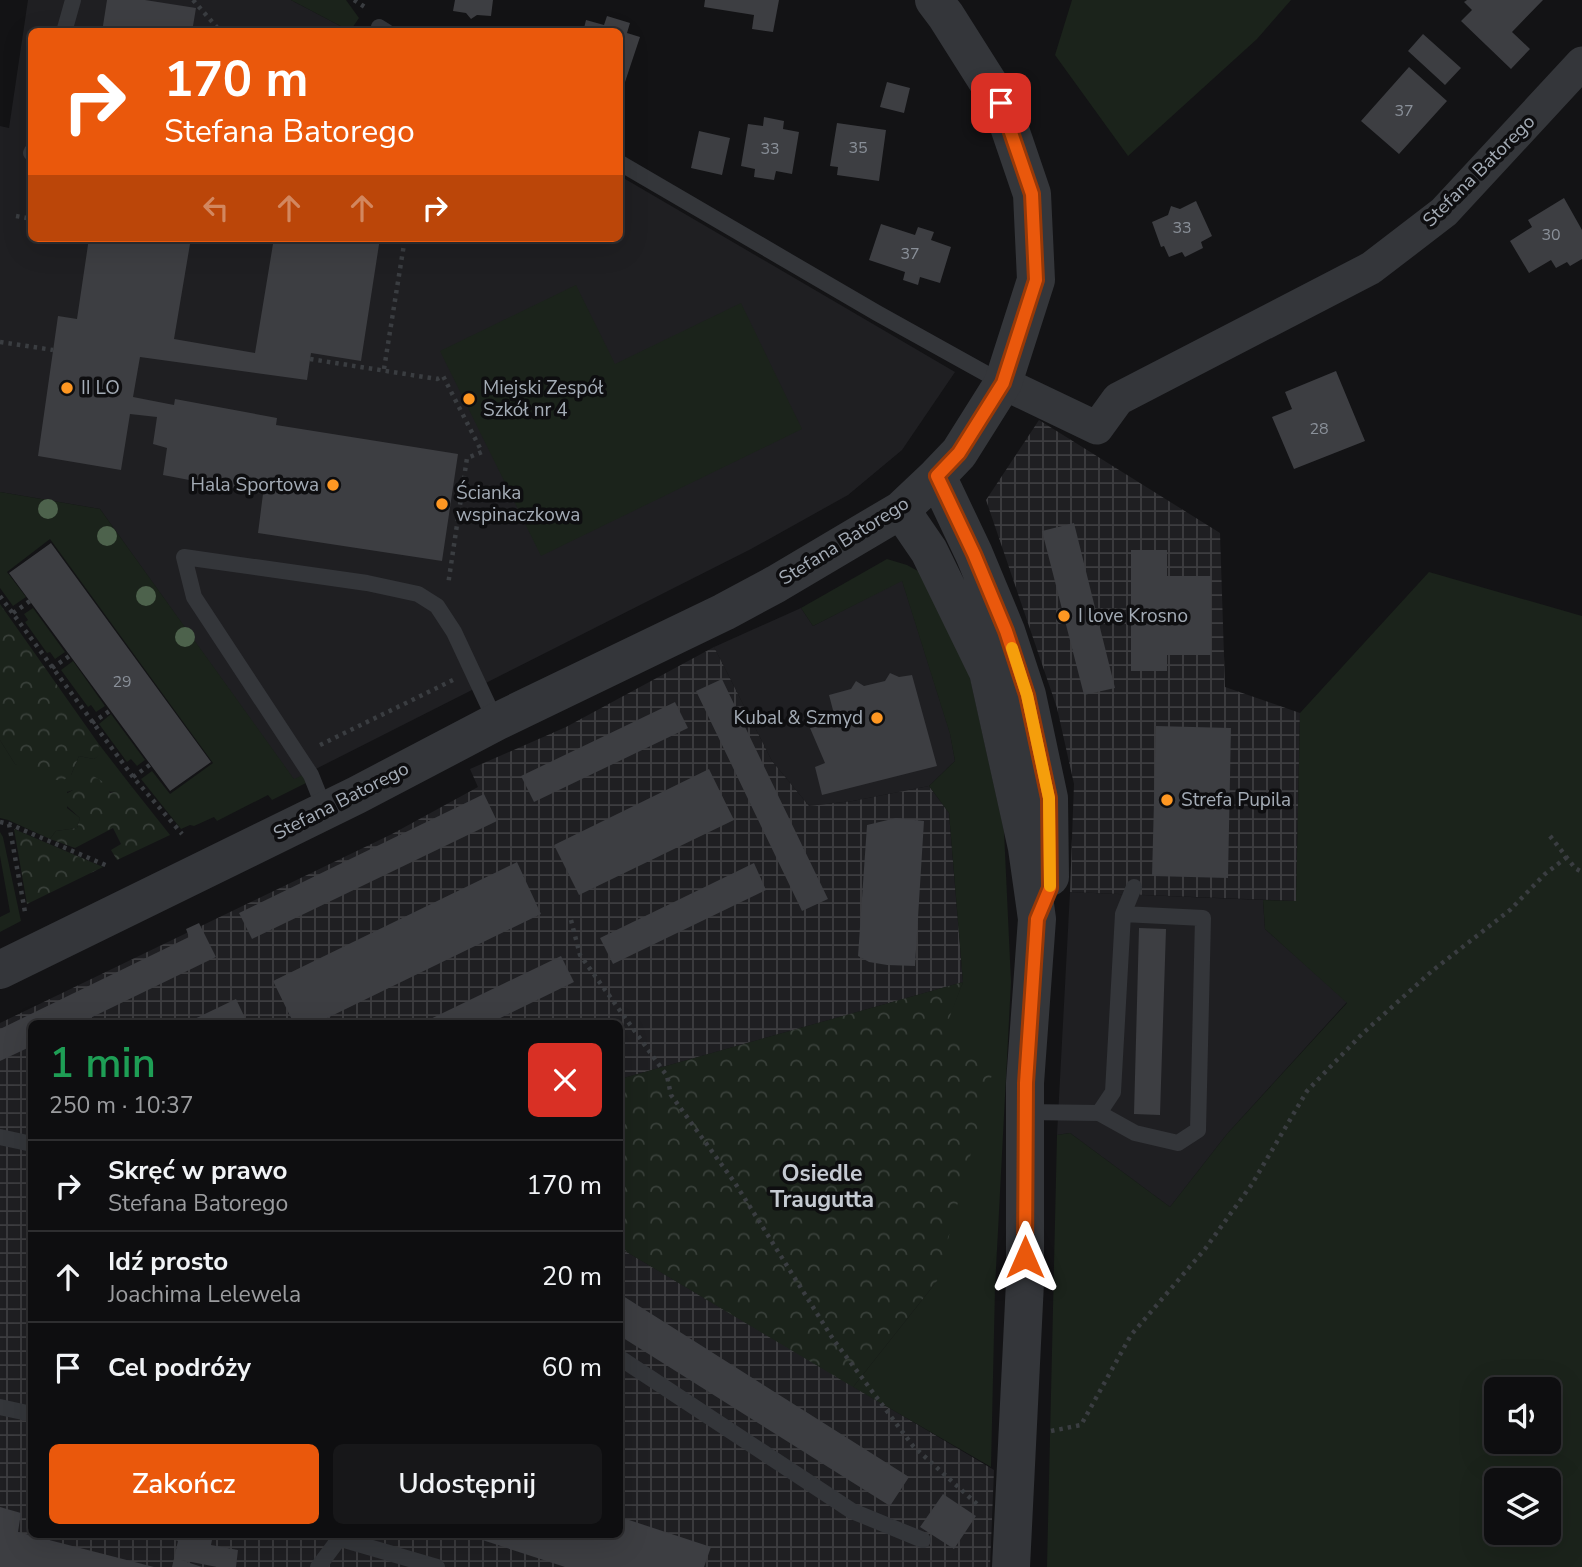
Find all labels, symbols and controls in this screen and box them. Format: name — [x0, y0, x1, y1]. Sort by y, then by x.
text: 170 m — [164, 46, 308, 113]
icon: right — [49, 56, 140, 147]
pin — [971, 73, 1031, 133]
icon: arrive — [982, 84, 1020, 122]
house number: 37 — [1394, 100, 1414, 122]
street label: Stefana Batorego — [1417, 109, 1541, 233]
text: Stefana Batorego — [164, 110, 415, 153]
house number: 35 — [848, 137, 868, 159]
house number: 33 — [760, 138, 780, 160]
icon: left — [197, 189, 235, 227]
icon: ahead — [270, 189, 308, 227]
icon: ahead — [343, 189, 381, 227]
icon: right — [416, 189, 454, 227]
house number: 33 — [1172, 217, 1192, 239]
house number: 30 — [1541, 224, 1561, 246]
house number: 37 — [900, 243, 920, 265]
place label: II LO — [81, 375, 120, 401]
place label: Miejski Zespół Szkół nr 4 — [483, 375, 604, 423]
marker: II LO — [59, 380, 75, 396]
marker: Miejski Zespół Szkół nr 4 — [461, 391, 477, 407]
house number: 28 — [1309, 418, 1329, 440]
place label: Hala Sportowa — [190, 472, 319, 498]
marker: Hala Sportowa — [325, 477, 341, 493]
place label: Ścianka wspinaczkowa — [456, 480, 580, 528]
street label: Stefana Batorego — [774, 491, 914, 591]
marker: Ścianka wspinaczkowa — [434, 496, 450, 512]
place label: I love Krosno — [1078, 603, 1188, 629]
marker: I love Krosno — [1056, 608, 1072, 624]
house number: 29 — [112, 671, 132, 693]
place label: Kubal & Szmyd — [734, 705, 863, 731]
marker: Kubal & Szmyd — [869, 710, 885, 726]
street label: Stefana Batorego — [269, 756, 413, 846]
place label: Strefa Pupila — [1181, 787, 1291, 813]
marker: Strefa Pupila — [1159, 792, 1175, 808]
text: 1 min — [49, 1035, 156, 1092]
button: close — [528, 1043, 602, 1117]
text: 250 m · 10:37 — [49, 1090, 194, 1121]
text: Skręć w prawo — [108, 1153, 288, 1188]
district label: Osiedle Traugutta — [770, 1158, 874, 1215]
icon: right — [49, 1167, 87, 1205]
text: 170 m — [526, 1168, 602, 1203]
text: Stefana Batorego — [108, 1188, 288, 1219]
position arrow — [988, 1220, 1062, 1294]
text: Idź prosto — [108, 1244, 228, 1279]
icon: ahead — [49, 1258, 87, 1296]
text: 20 m — [542, 1259, 602, 1294]
text: Joachima Lelewela — [108, 1279, 301, 1310]
icon: arrive — [49, 1349, 87, 1387]
text: Cel podróży — [108, 1350, 251, 1385]
text: 60 m — [542, 1350, 602, 1385]
map controls — [1484, 1377, 1561, 1545]
button: sound — [1484, 1377, 1561, 1454]
button: Zakończ — [49, 1444, 319, 1524]
button: Udostępnij — [333, 1444, 602, 1524]
button: layers — [1484, 1468, 1561, 1545]

